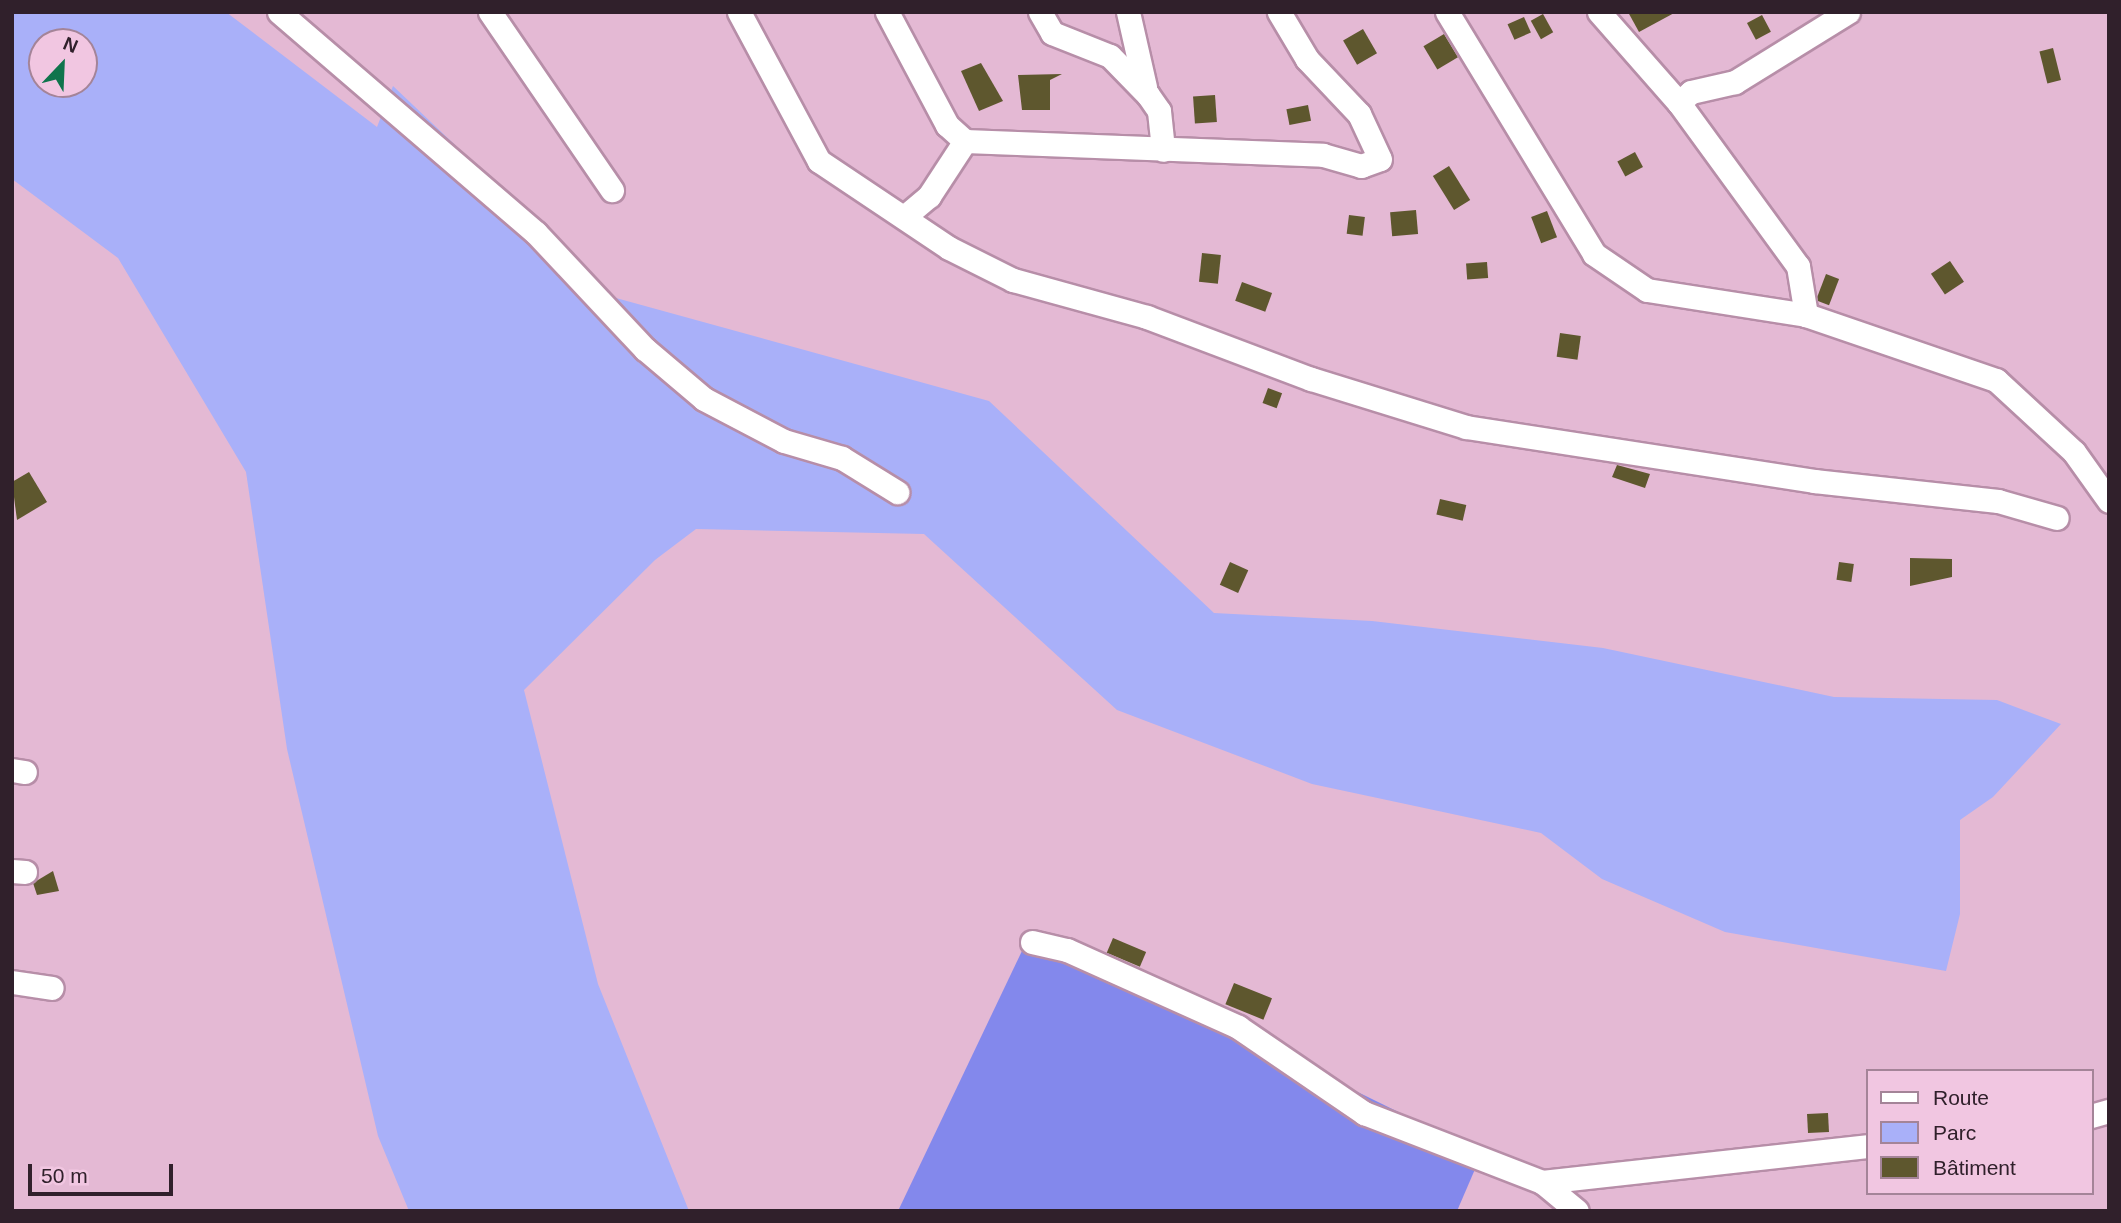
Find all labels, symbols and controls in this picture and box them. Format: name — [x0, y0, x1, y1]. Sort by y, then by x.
north arrow — [28, 28, 98, 98]
text: N — [60, 33, 81, 57]
legend — [1866, 1069, 2093, 1195]
text: Route — [1933, 1086, 1989, 1109]
text: Parc — [1933, 1121, 1976, 1144]
scale bar — [32, 1150, 177, 1194]
text: Bâtiment — [1933, 1156, 2016, 1179]
text: 50 m — [41, 1164, 88, 1187]

